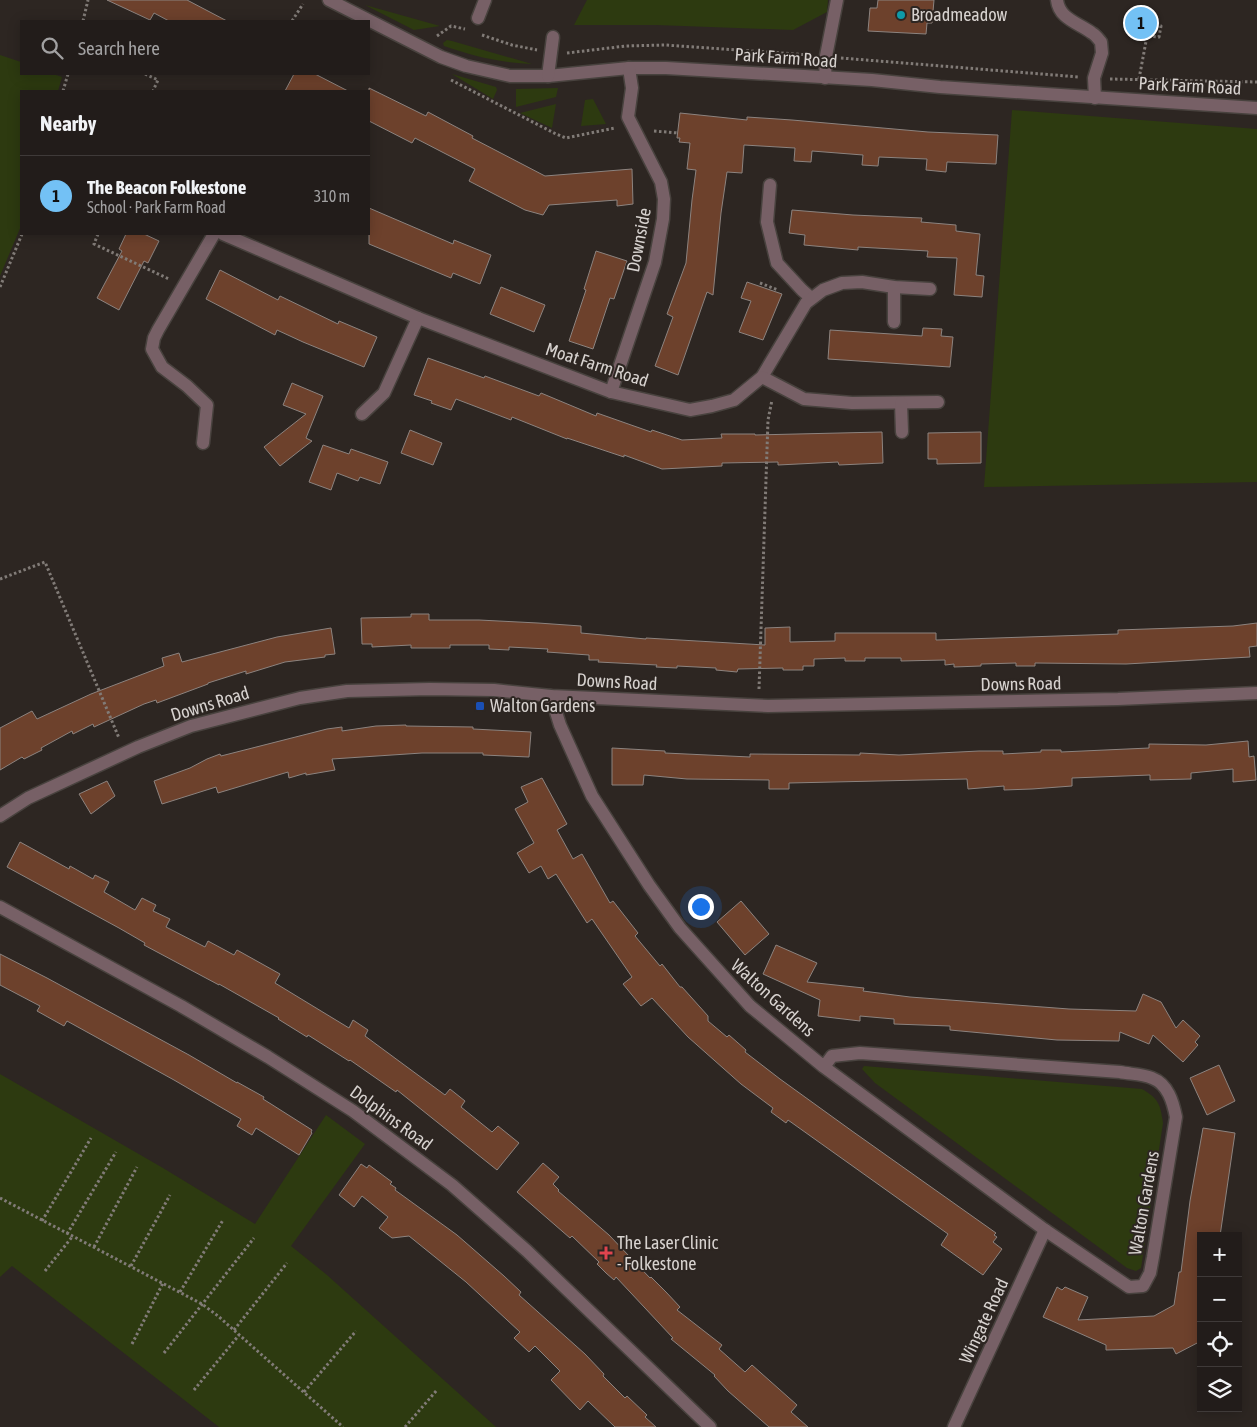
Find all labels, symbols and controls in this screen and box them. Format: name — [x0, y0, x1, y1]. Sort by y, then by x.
place label: Broadmeadow — [911, 4, 1008, 25]
pin: 1 — [1125, 4, 1157, 42]
marker: Broadmeadow — [895, 9, 907, 21]
search box — [20, 20, 370, 75]
icon: search — [38, 34, 66, 62]
text: Search here — [78, 37, 160, 59]
street label: Park Farm Road — [734, 43, 838, 72]
street label: Park Farm Road — [1138, 72, 1242, 99]
text: Nearby — [40, 111, 96, 135]
text: The Beacon Folkestone — [87, 176, 246, 198]
text: 1 — [52, 187, 60, 205]
text: 310 m — [314, 187, 350, 205]
text: School · Park Farm Road — [87, 198, 226, 216]
street label: Downside — [622, 206, 655, 274]
street label: Moat Farm Road — [543, 338, 651, 391]
street label: Downs Road — [576, 669, 658, 694]
street label: Downs Road — [980, 672, 1062, 695]
street label: Downs Road — [168, 682, 252, 725]
place label: Walton Gardens — [490, 695, 595, 716]
marker: Walton Gardens — [474, 700, 486, 712]
your location — [688, 894, 714, 920]
street label: Walton Gardens — [727, 955, 819, 1041]
street label: Dolphins Road — [346, 1081, 437, 1154]
street label: Walton Gardens — [1124, 1149, 1163, 1257]
place label: The Laser Clinic - Folkestone — [617, 1232, 718, 1274]
map controls — [1197, 1232, 1242, 1412]
button: + — [1197, 1232, 1242, 1277]
marker: The Laser Clinic - Folkestone — [599, 1246, 613, 1260]
street label: Wingate Road — [955, 1275, 1012, 1367]
button: − — [1197, 1277, 1242, 1322]
button: locate — [1197, 1322, 1242, 1367]
button: layers — [1197, 1367, 1242, 1412]

